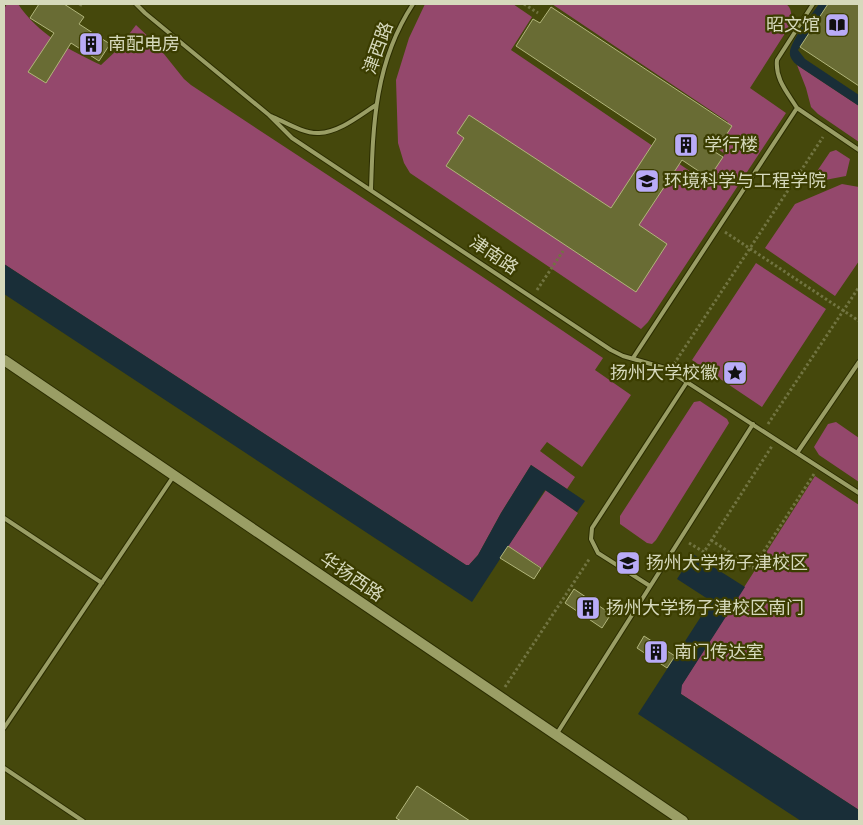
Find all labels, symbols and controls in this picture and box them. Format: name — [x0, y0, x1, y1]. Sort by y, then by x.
library icon: 昭文馆 — [824, 12, 850, 38]
place label: 昭文馆 — [766, 13, 820, 37]
street label: 津西路 — [357, 19, 399, 77]
building icon: 南配电房 — [78, 31, 104, 57]
place label: 南配电房 — [108, 32, 180, 56]
building icon: 学行楼 — [673, 132, 699, 158]
place label: 学行楼 — [704, 133, 758, 157]
school or university icon: 环境科学与工程学院 — [634, 168, 660, 194]
place label: 环境科学与工程学院 — [664, 169, 826, 193]
street label: 津南路 — [465, 230, 523, 280]
place icon: 扬州大学校徽 — [722, 360, 748, 386]
place label: 扬州大学校徽 — [610, 361, 719, 385]
street label: 华扬西路 — [315, 547, 389, 607]
school or university icon: 扬州大学扬子津校区 — [615, 550, 641, 576]
place label: 扬州大学扬子津校区 — [646, 551, 808, 575]
building icon: 扬州大学扬子津校区南门 — [575, 595, 601, 621]
place label: 扬州大学扬子津校区南门 — [606, 596, 804, 620]
building icon: 南门传达室 — [643, 639, 669, 665]
place label: 南门传达室 — [674, 640, 764, 664]

